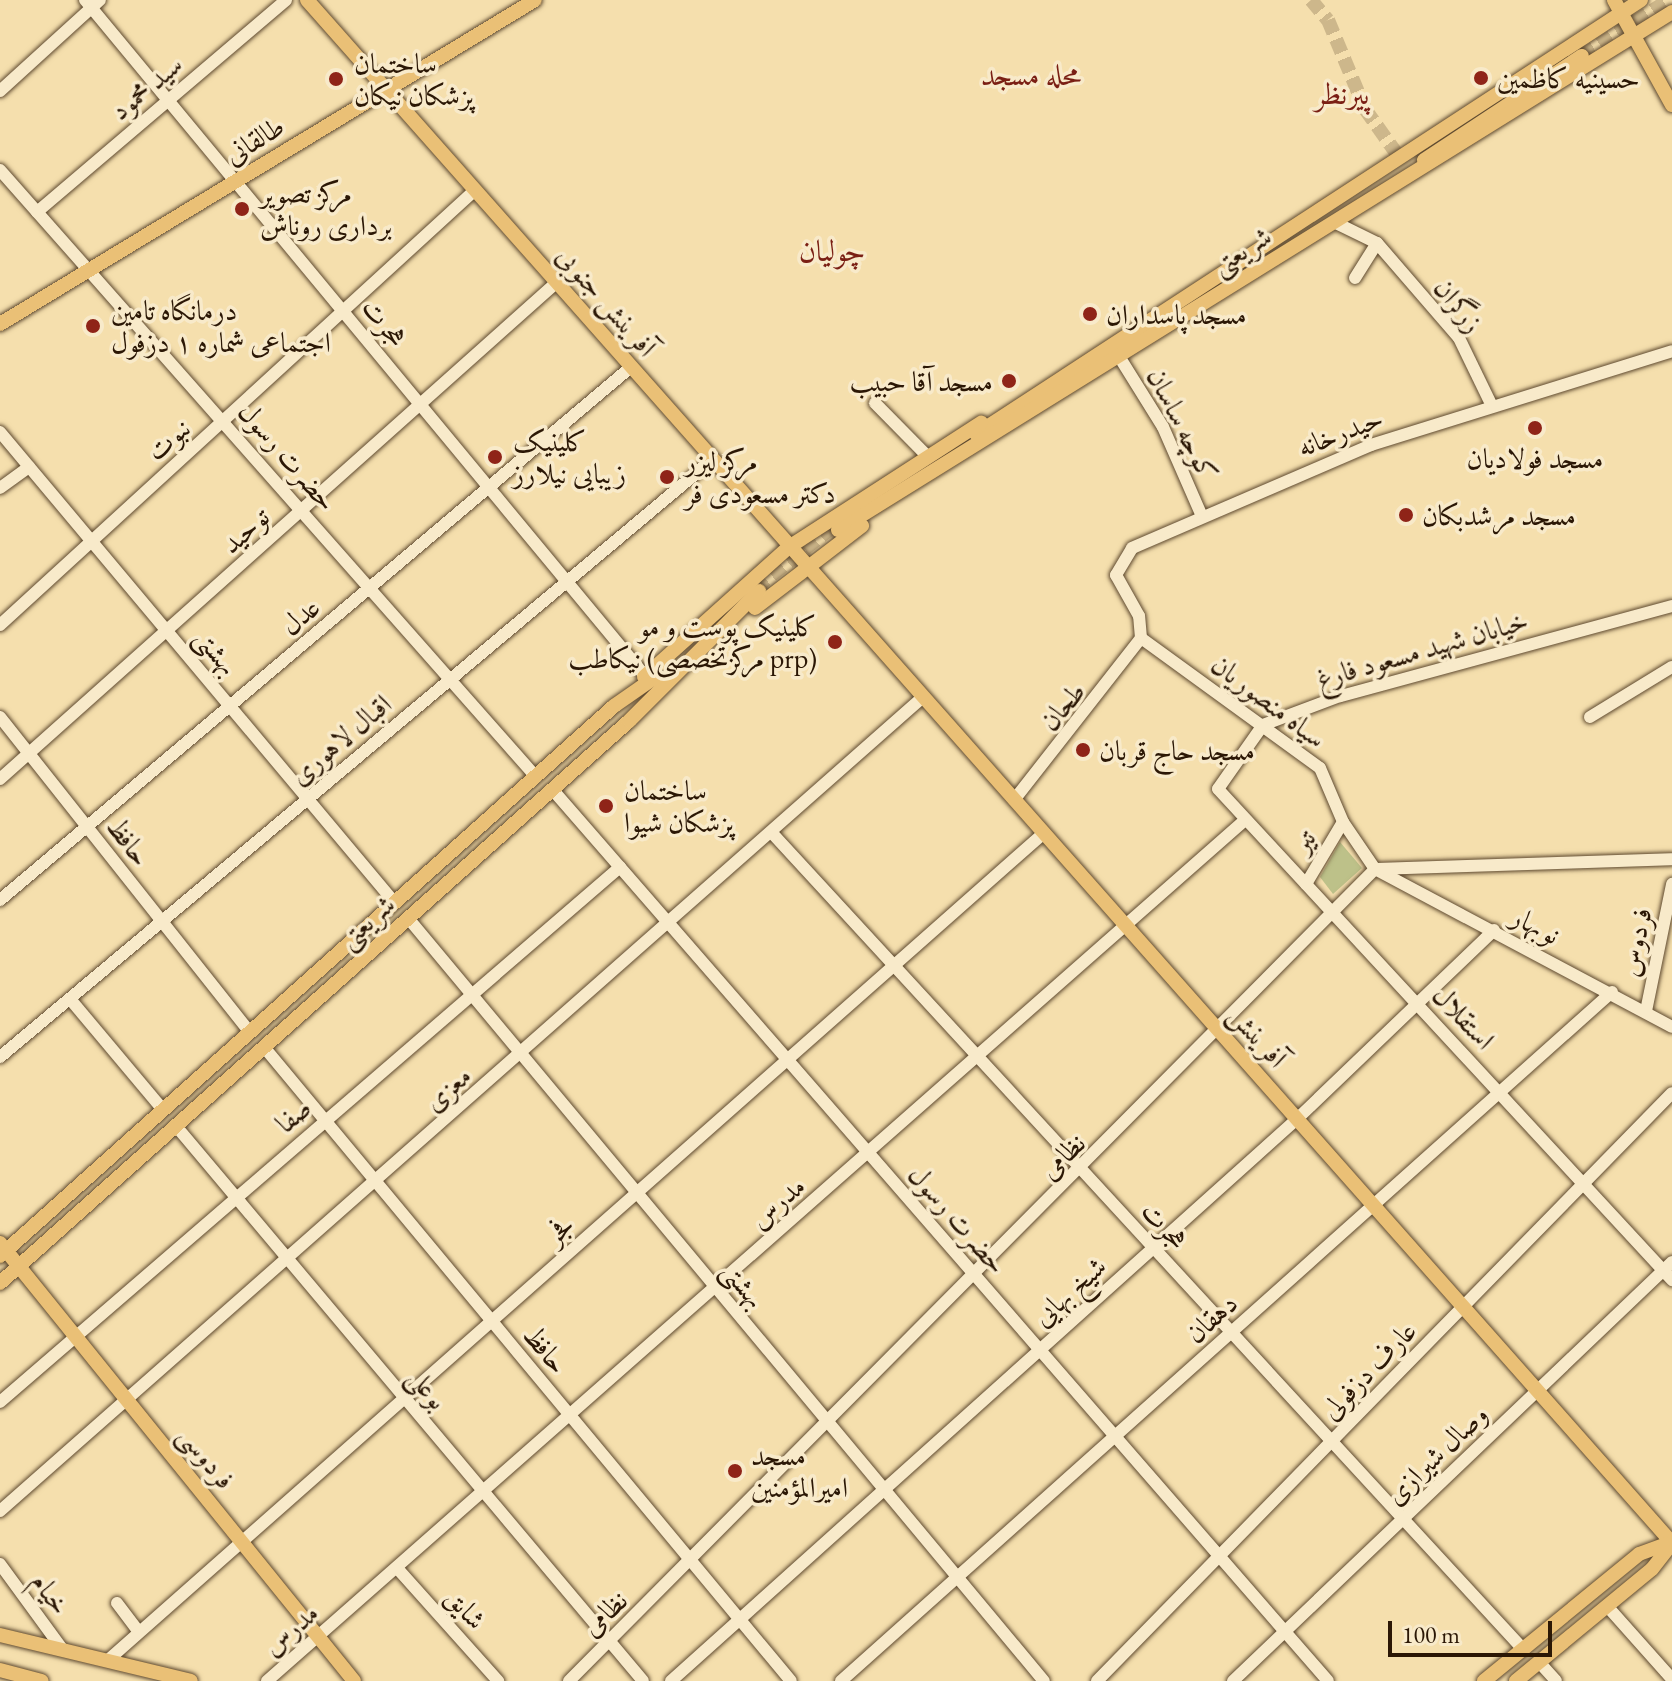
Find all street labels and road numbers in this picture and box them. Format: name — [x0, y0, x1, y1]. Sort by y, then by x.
street label: سید محمود — [103, 47, 189, 127]
street label: طالقانی — [218, 109, 290, 171]
street label: شریعتی — [1205, 218, 1277, 282]
street label: آفرینش جنوبی — [550, 239, 664, 363]
street label: زرگران — [1427, 271, 1491, 339]
street label: هجرت — [355, 291, 415, 353]
street label: کوچه ساسان — [1140, 362, 1226, 486]
street label: حضرت رسول — [232, 395, 344, 517]
street label: حیدرخانه — [1293, 400, 1387, 464]
street label: نبوت — [139, 410, 197, 468]
street label: توحید — [214, 500, 276, 560]
street label: عدل — [274, 590, 326, 642]
street label: خیابان شهید مسعود فارغ — [1312, 603, 1532, 695]
street label: بهشتی — [188, 621, 246, 681]
street label: سیاه منصوریان — [1205, 647, 1333, 755]
street label: طحان — [1032, 675, 1092, 737]
street label: اقبال لاهوری — [282, 687, 398, 791]
street label: حافظ — [100, 810, 158, 872]
street label: تیر — [1283, 823, 1323, 859]
street label: شریعتی — [331, 887, 401, 955]
street label: نوبهار — [1506, 899, 1566, 951]
street label: فردوس — [1611, 905, 1659, 979]
street label: استقلال — [1426, 978, 1502, 1056]
street label: آفرینش — [1221, 998, 1295, 1074]
street label: معزی — [416, 1058, 478, 1118]
street label: صفا — [268, 1090, 318, 1140]
street label: نظامی — [1032, 1126, 1092, 1186]
street label: حضرت رسول — [902, 1158, 1014, 1280]
street label: مدرس — [742, 1169, 812, 1235]
street label: هجرت — [1134, 1194, 1196, 1256]
street label: فجر — [537, 1207, 581, 1251]
street label: شیخ بهایی — [1025, 1249, 1113, 1333]
street label: بهشتی — [715, 1254, 773, 1314]
street label: دهقان — [1178, 1286, 1244, 1350]
street label: عارف دزفولی — [1313, 1314, 1423, 1426]
street label: حافظ — [516, 1318, 576, 1380]
street label: بوعلی — [401, 1360, 455, 1416]
street label: وصال شیرازی — [1378, 1397, 1494, 1511]
street label: فردوسی — [171, 1419, 243, 1495]
street label: خیام — [24, 1565, 78, 1621]
street label: شایق — [439, 1580, 493, 1636]
street label: نظامی — [574, 1583, 634, 1643]
street label: مدرس — [255, 1596, 325, 1662]

